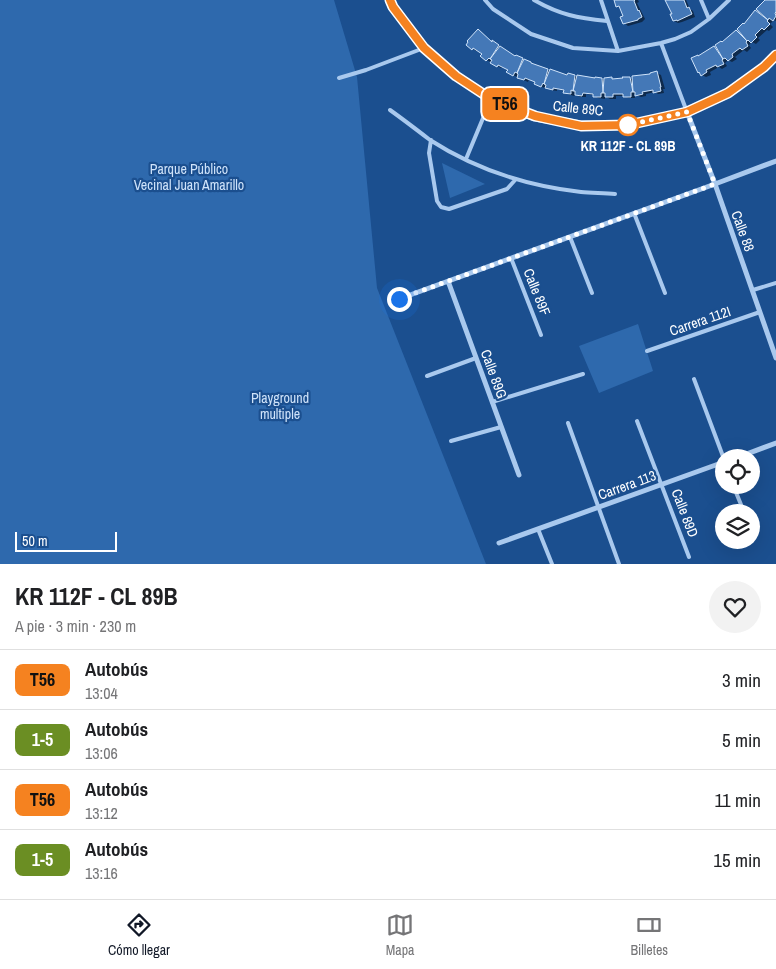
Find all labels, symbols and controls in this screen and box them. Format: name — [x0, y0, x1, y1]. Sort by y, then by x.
line badge: T56 — [476, 88, 534, 120]
text: T56 — [492, 91, 518, 116]
street label: Calle 89C — [552, 96, 604, 120]
marker: KR 112F - CL 89B — [617, 114, 639, 136]
place label: KR 112F - CL 89B — [581, 137, 675, 155]
park label: Parque Público Vecinal Juan Amarillo — [134, 160, 244, 194]
street label: Calle 88 — [727, 208, 759, 254]
street label: Calle 89F — [519, 266, 555, 318]
your location — [387, 287, 412, 312]
street label: Carrera 112I — [667, 302, 733, 340]
street label: Calle 89G — [477, 347, 511, 401]
park label: Playground multiple — [251, 389, 309, 423]
map controls — [715, 449, 760, 549]
button: locate — [715, 449, 760, 494]
street label: Carrera 113 — [596, 466, 658, 504]
street label: Calle 89D — [668, 486, 702, 540]
button: layers — [715, 504, 760, 549]
scale bar — [15, 529, 118, 552]
text: 50 m — [22, 532, 48, 550]
text: KR 112F - CL 89B — [15, 580, 178, 612]
button: heart — [709, 581, 761, 633]
text: A pie · 3 min · 230 m — [15, 615, 136, 637]
text: Autobús — [85, 656, 148, 682]
text: T56 — [30, 667, 55, 692]
text: 3 min — [722, 667, 761, 693]
text: 13:04 — [85, 682, 118, 704]
text: Autobús — [85, 716, 148, 742]
text: 1-5 — [32, 727, 53, 752]
text: 5 min — [722, 727, 761, 753]
text: 13:06 — [85, 742, 118, 764]
text: Autobús — [85, 776, 148, 802]
text: T56 — [30, 787, 55, 812]
text: 11 min — [715, 787, 761, 813]
text: 13:12 — [85, 802, 118, 824]
text: Autobús — [85, 836, 148, 862]
text: 1-5 — [32, 847, 53, 872]
text: 15 min — [713, 847, 761, 873]
text: 13:16 — [85, 862, 118, 884]
tab: Cómo llegar — [108, 911, 170, 959]
tab: Mapa — [386, 911, 414, 959]
tab: Billetes — [630, 911, 668, 959]

